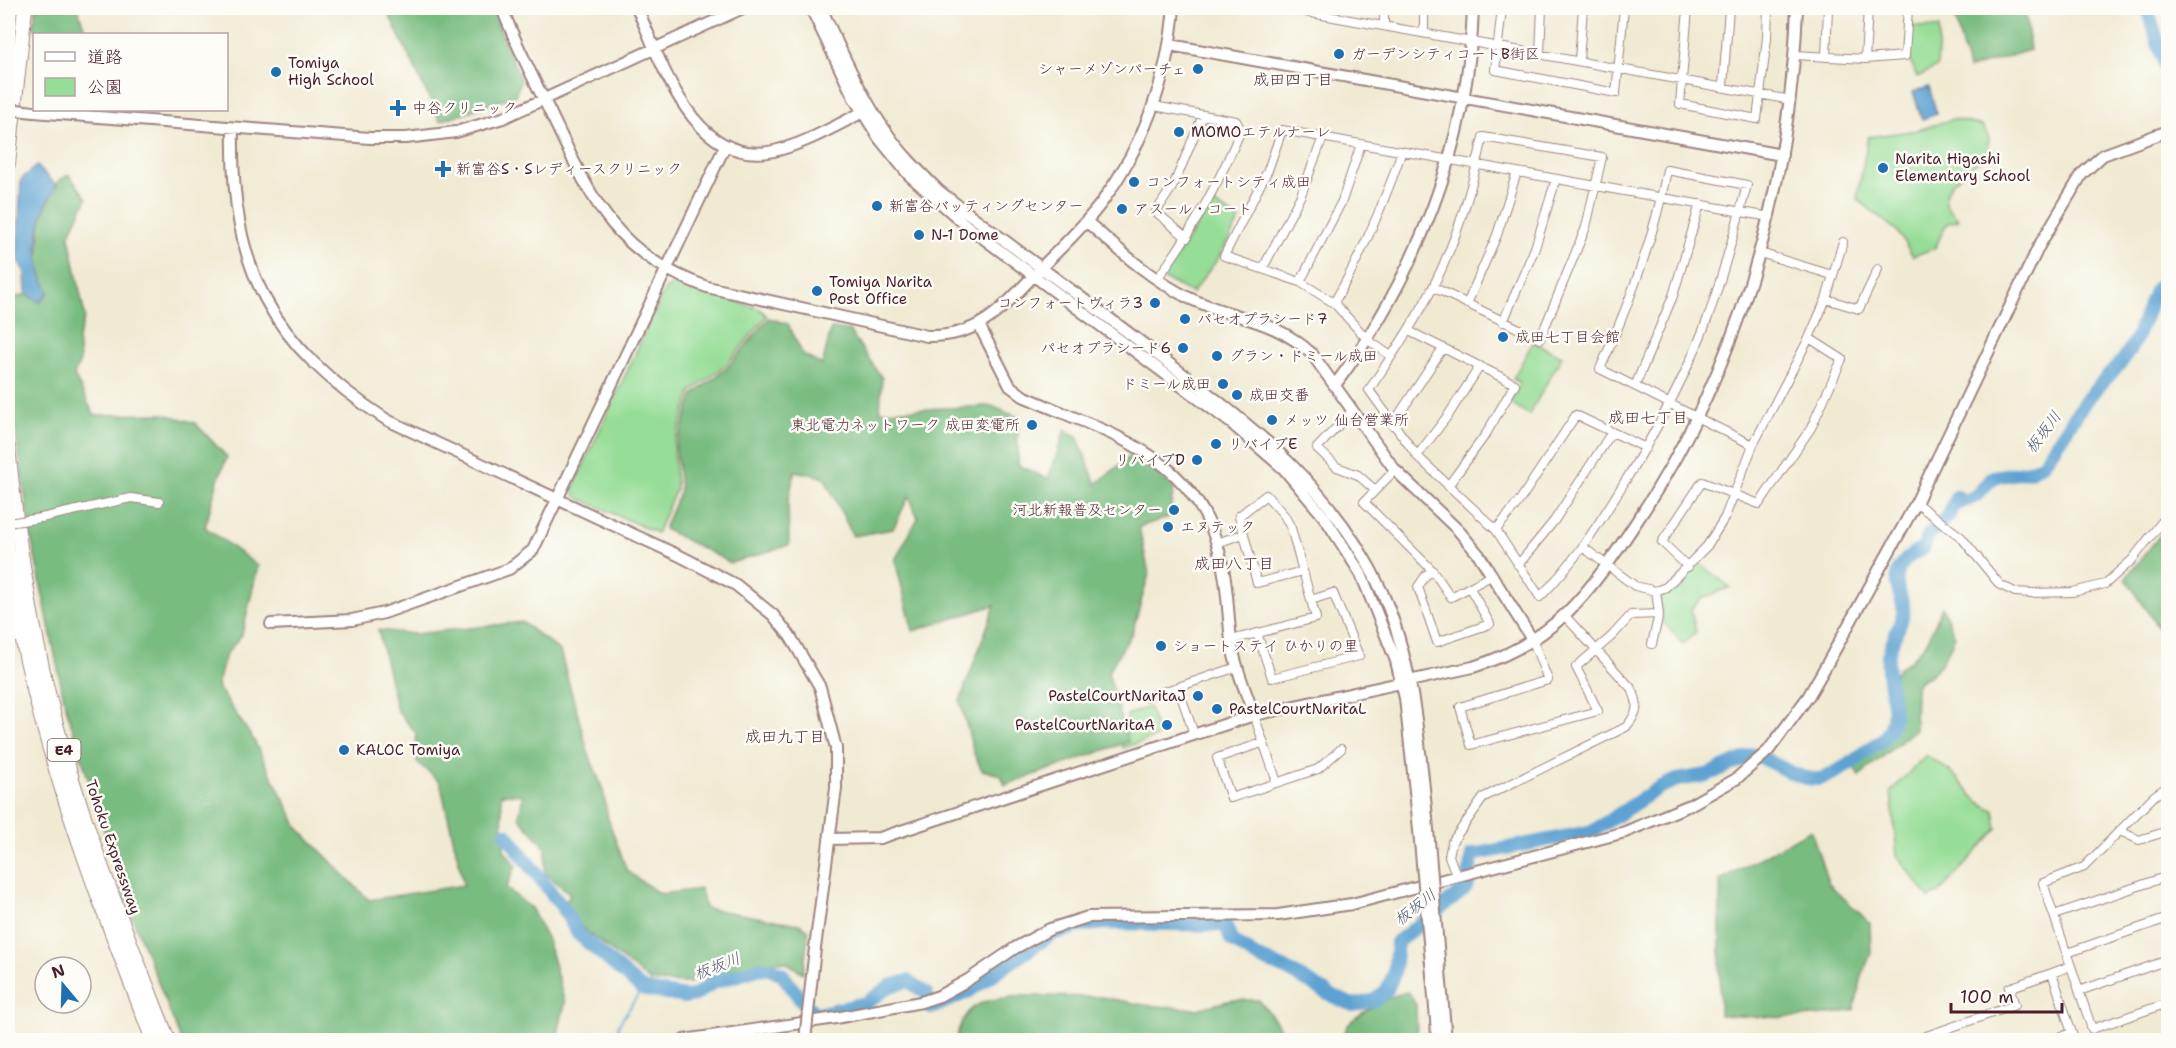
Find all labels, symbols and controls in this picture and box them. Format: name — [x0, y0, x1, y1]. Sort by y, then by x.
legend — [33, 33, 228, 111]
place label: ガーデンシティコートB街区 — [1351, 44, 1540, 64]
text: 道路 — [87, 45, 123, 69]
marker: ガーデンシティコートB街区 — [1332, 47, 1346, 61]
place label: Tomiya High School — [288, 53, 374, 90]
place label: シャーメゾンパーチェ — [1038, 59, 1186, 79]
marker: シャーメゾンパーチェ — [1191, 62, 1205, 76]
marker: Tomiya High School — [269, 65, 283, 79]
district label: 成田四丁目 — [1253, 69, 1333, 90]
text: 公園 — [87, 75, 123, 99]
place label: 中谷クリニック — [412, 98, 517, 118]
marker: 中谷クリニック — [389, 99, 407, 117]
place label: MOMOエテルナーレ — [1191, 122, 1331, 142]
marker: MOMOエテルナーレ — [1172, 125, 1186, 139]
place label: Narita Higashi Elementary School — [1895, 149, 2031, 186]
place label: 新富谷S・Sレディースクリニック — [456, 159, 682, 179]
marker: 新富谷S・Sレディースクリニック — [434, 160, 452, 178]
marker: Narita Higashi Elementary School — [1876, 161, 1890, 175]
place label: コンフォートシティ成田 — [1146, 172, 1311, 192]
marker: コンフォートシティ成田 — [1127, 175, 1141, 189]
place label: 新富谷バッティングセンター — [889, 196, 1083, 216]
marker: 新富谷バッティングセンター — [870, 199, 884, 213]
place label: アスール・コート — [1134, 199, 1253, 219]
marker: アスール・コート — [1115, 202, 1129, 216]
place label: N-1 Dome — [931, 225, 999, 245]
marker: N-1 Dome — [912, 228, 926, 242]
place label: Tomiya Narita Post Office — [829, 272, 933, 309]
marker: Tomiya Narita Post Office — [810, 284, 824, 298]
place label: コンフォートヴィラ3 — [997, 293, 1143, 313]
marker: コンフォートヴィラ3 — [1148, 296, 1162, 310]
place label: パセオプラシード7 — [1197, 309, 1328, 329]
marker: パセオプラシード7 — [1178, 312, 1192, 326]
place label: 成田七丁目会館 — [1515, 327, 1620, 347]
marker: 成田七丁目会館 — [1496, 330, 1510, 344]
place label: パセオプラシード6 — [1040, 338, 1171, 358]
marker: パセオプラシード6 — [1176, 341, 1190, 355]
place label: グラン・ドミール成田 — [1229, 346, 1378, 366]
marker: グラン・ドミール成田 — [1210, 349, 1224, 363]
place label: ドミール成田 — [1122, 374, 1211, 394]
marker: ドミール成田 — [1216, 377, 1230, 391]
place label: 成田交番 — [1249, 385, 1309, 405]
marker: 成田交番 — [1230, 388, 1244, 402]
district label: 成田七丁目 — [1608, 407, 1688, 428]
water label: 板坂川 — [2020, 407, 2066, 457]
place label: メッツ 仙台営業所 — [1284, 410, 1409, 430]
marker: メッツ 仙台営業所 — [1265, 413, 1279, 427]
place label: 東北電力ネットワーク 成田変電所 — [790, 415, 1020, 435]
marker: 東北電力ネットワーク 成田変電所 — [1025, 418, 1039, 432]
place label: リバイブE — [1228, 434, 1297, 454]
marker: リバイブE — [1209, 437, 1223, 451]
place label: リバイブD — [1115, 450, 1185, 470]
marker: リバイブD — [1190, 453, 1204, 467]
place label: 河北新報普及センター — [1013, 500, 1162, 520]
marker: 河北新報普及センター — [1167, 503, 1181, 517]
place label: エヌテック — [1180, 517, 1255, 537]
marker: エヌテック — [1161, 520, 1175, 534]
district label: 成田八丁目 — [1194, 553, 1274, 574]
place label: ショートステイ ひかりの里 — [1173, 636, 1358, 656]
marker: ショートステイ ひかりの里 — [1154, 639, 1168, 653]
place label: PastelCourtNaritaJ — [1048, 686, 1186, 706]
marker: PastelCourtNaritaJ — [1191, 689, 1205, 703]
place label: PastelCourtNaritaL — [1229, 699, 1366, 719]
marker: PastelCourtNaritaL — [1210, 702, 1224, 716]
place label: PastelCourtNaritaA — [1015, 715, 1155, 735]
marker: PastelCourtNaritaA — [1160, 718, 1174, 732]
district label: 成田九丁目 — [745, 726, 825, 747]
road number: E4 — [48, 739, 80, 761]
place label: KALOC Tomiya — [356, 740, 461, 760]
marker: KALOC Tomiya — [337, 743, 351, 757]
street label: Tohoku Expressway — [81, 777, 145, 917]
water label: 板坂川 — [1390, 884, 1440, 930]
water label: 板坂川 — [691, 948, 743, 984]
north arrow — [33, 955, 93, 1015]
text: N — [49, 959, 68, 983]
scale bar — [1951, 976, 2062, 1014]
text: 100 m — [1960, 985, 2014, 1009]

